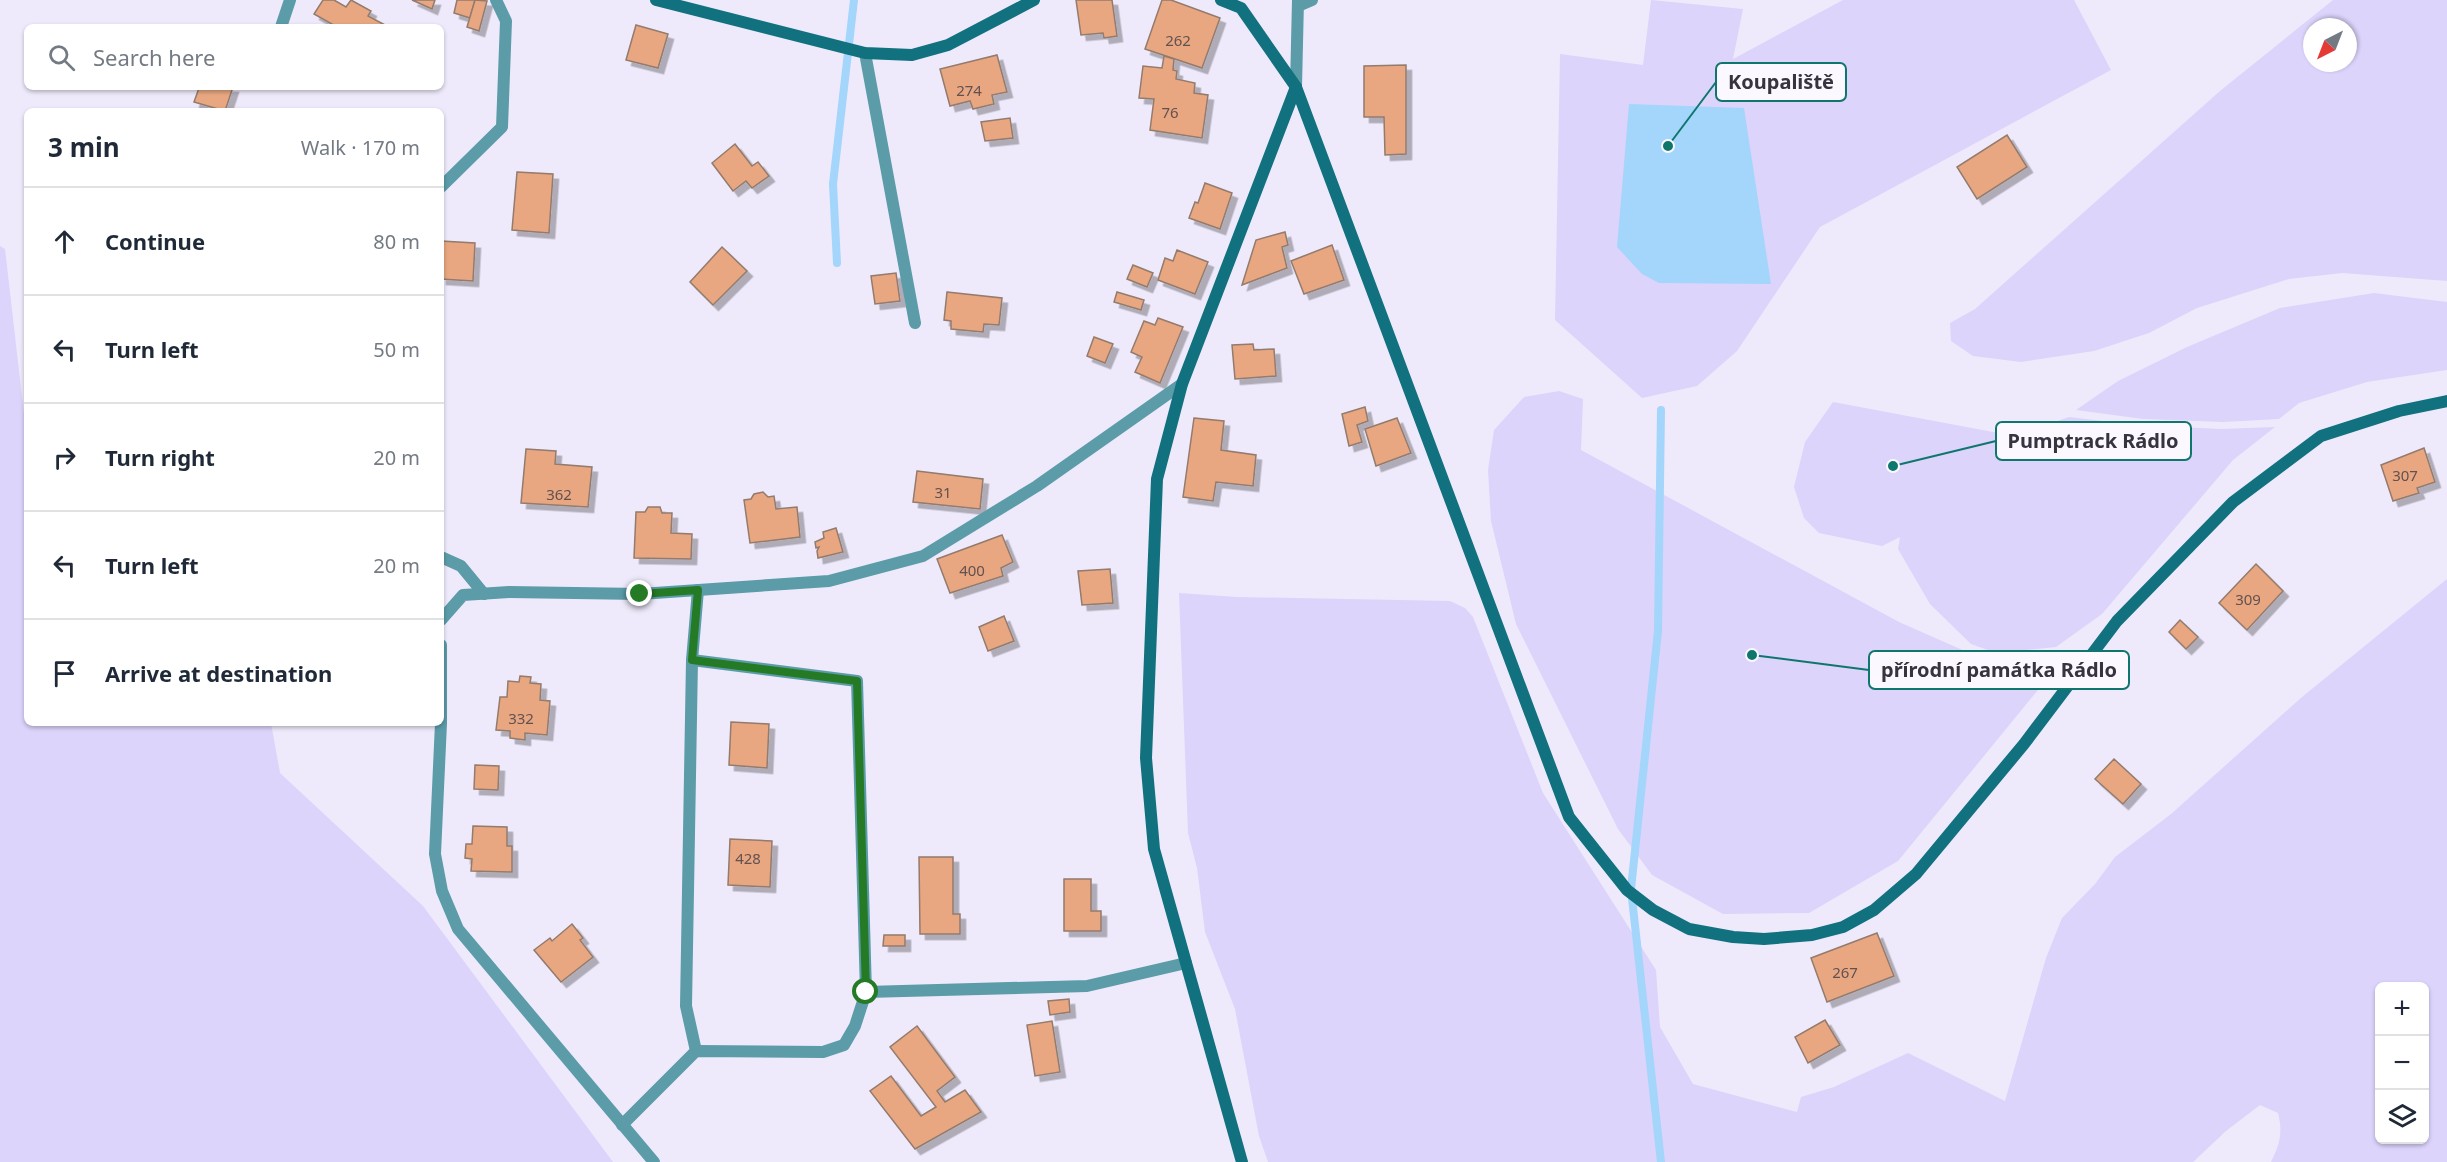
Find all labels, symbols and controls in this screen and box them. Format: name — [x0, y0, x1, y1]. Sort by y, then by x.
north arrow — [2303, 18, 2357, 72]
search box — [24, 24, 444, 90]
house number: 262 — [1165, 30, 1191, 50]
icon: search — [45, 41, 78, 74]
text: Search here — [93, 42, 215, 72]
callout: Koupaliště — [1716, 63, 1846, 101]
text: Koupaliště — [1728, 68, 1834, 95]
house number: 274 — [956, 80, 982, 100]
house number: 76 — [1161, 102, 1179, 122]
text: 3 min — [48, 129, 120, 165]
text: Walk · 170 m — [301, 134, 420, 161]
icon: ahead — [48, 225, 81, 258]
text: Continue — [105, 226, 205, 256]
text: 80 m — [373, 228, 420, 255]
icon: left — [48, 333, 81, 366]
text: Turn left — [105, 334, 199, 364]
text: 50 m — [373, 336, 420, 363]
callout: Pumptrack Rádlo — [1996, 422, 2191, 460]
text: Pumptrack Rádlo — [2008, 427, 2178, 454]
icon: right — [48, 441, 81, 474]
text: Turn right — [105, 442, 215, 472]
text: 20 m — [373, 444, 420, 471]
house number: 307 — [2392, 465, 2418, 485]
house number: 31 — [934, 482, 952, 502]
house number: 362 — [546, 484, 572, 504]
icon: left — [48, 549, 81, 582]
text: Turn left — [105, 550, 199, 580]
text: 20 m — [373, 552, 420, 579]
house number: 400 — [959, 560, 985, 580]
route end — [626, 580, 652, 606]
house number: 309 — [2235, 589, 2261, 609]
callout: přírodní památka Rádlo — [1869, 651, 2129, 689]
text: přírodní památka Rádlo — [1881, 656, 2117, 683]
icon: arrive — [48, 657, 81, 690]
text: Arrive at destination — [105, 658, 332, 688]
house number: 332 — [508, 708, 534, 728]
house number: 428 — [735, 848, 761, 868]
house number: 267 — [1832, 962, 1858, 982]
route start — [852, 978, 878, 1004]
map controls — [2375, 982, 2429, 1144]
button: + — [2375, 982, 2429, 1036]
button: − — [2375, 1036, 2429, 1090]
button: layers — [2375, 1090, 2429, 1144]

